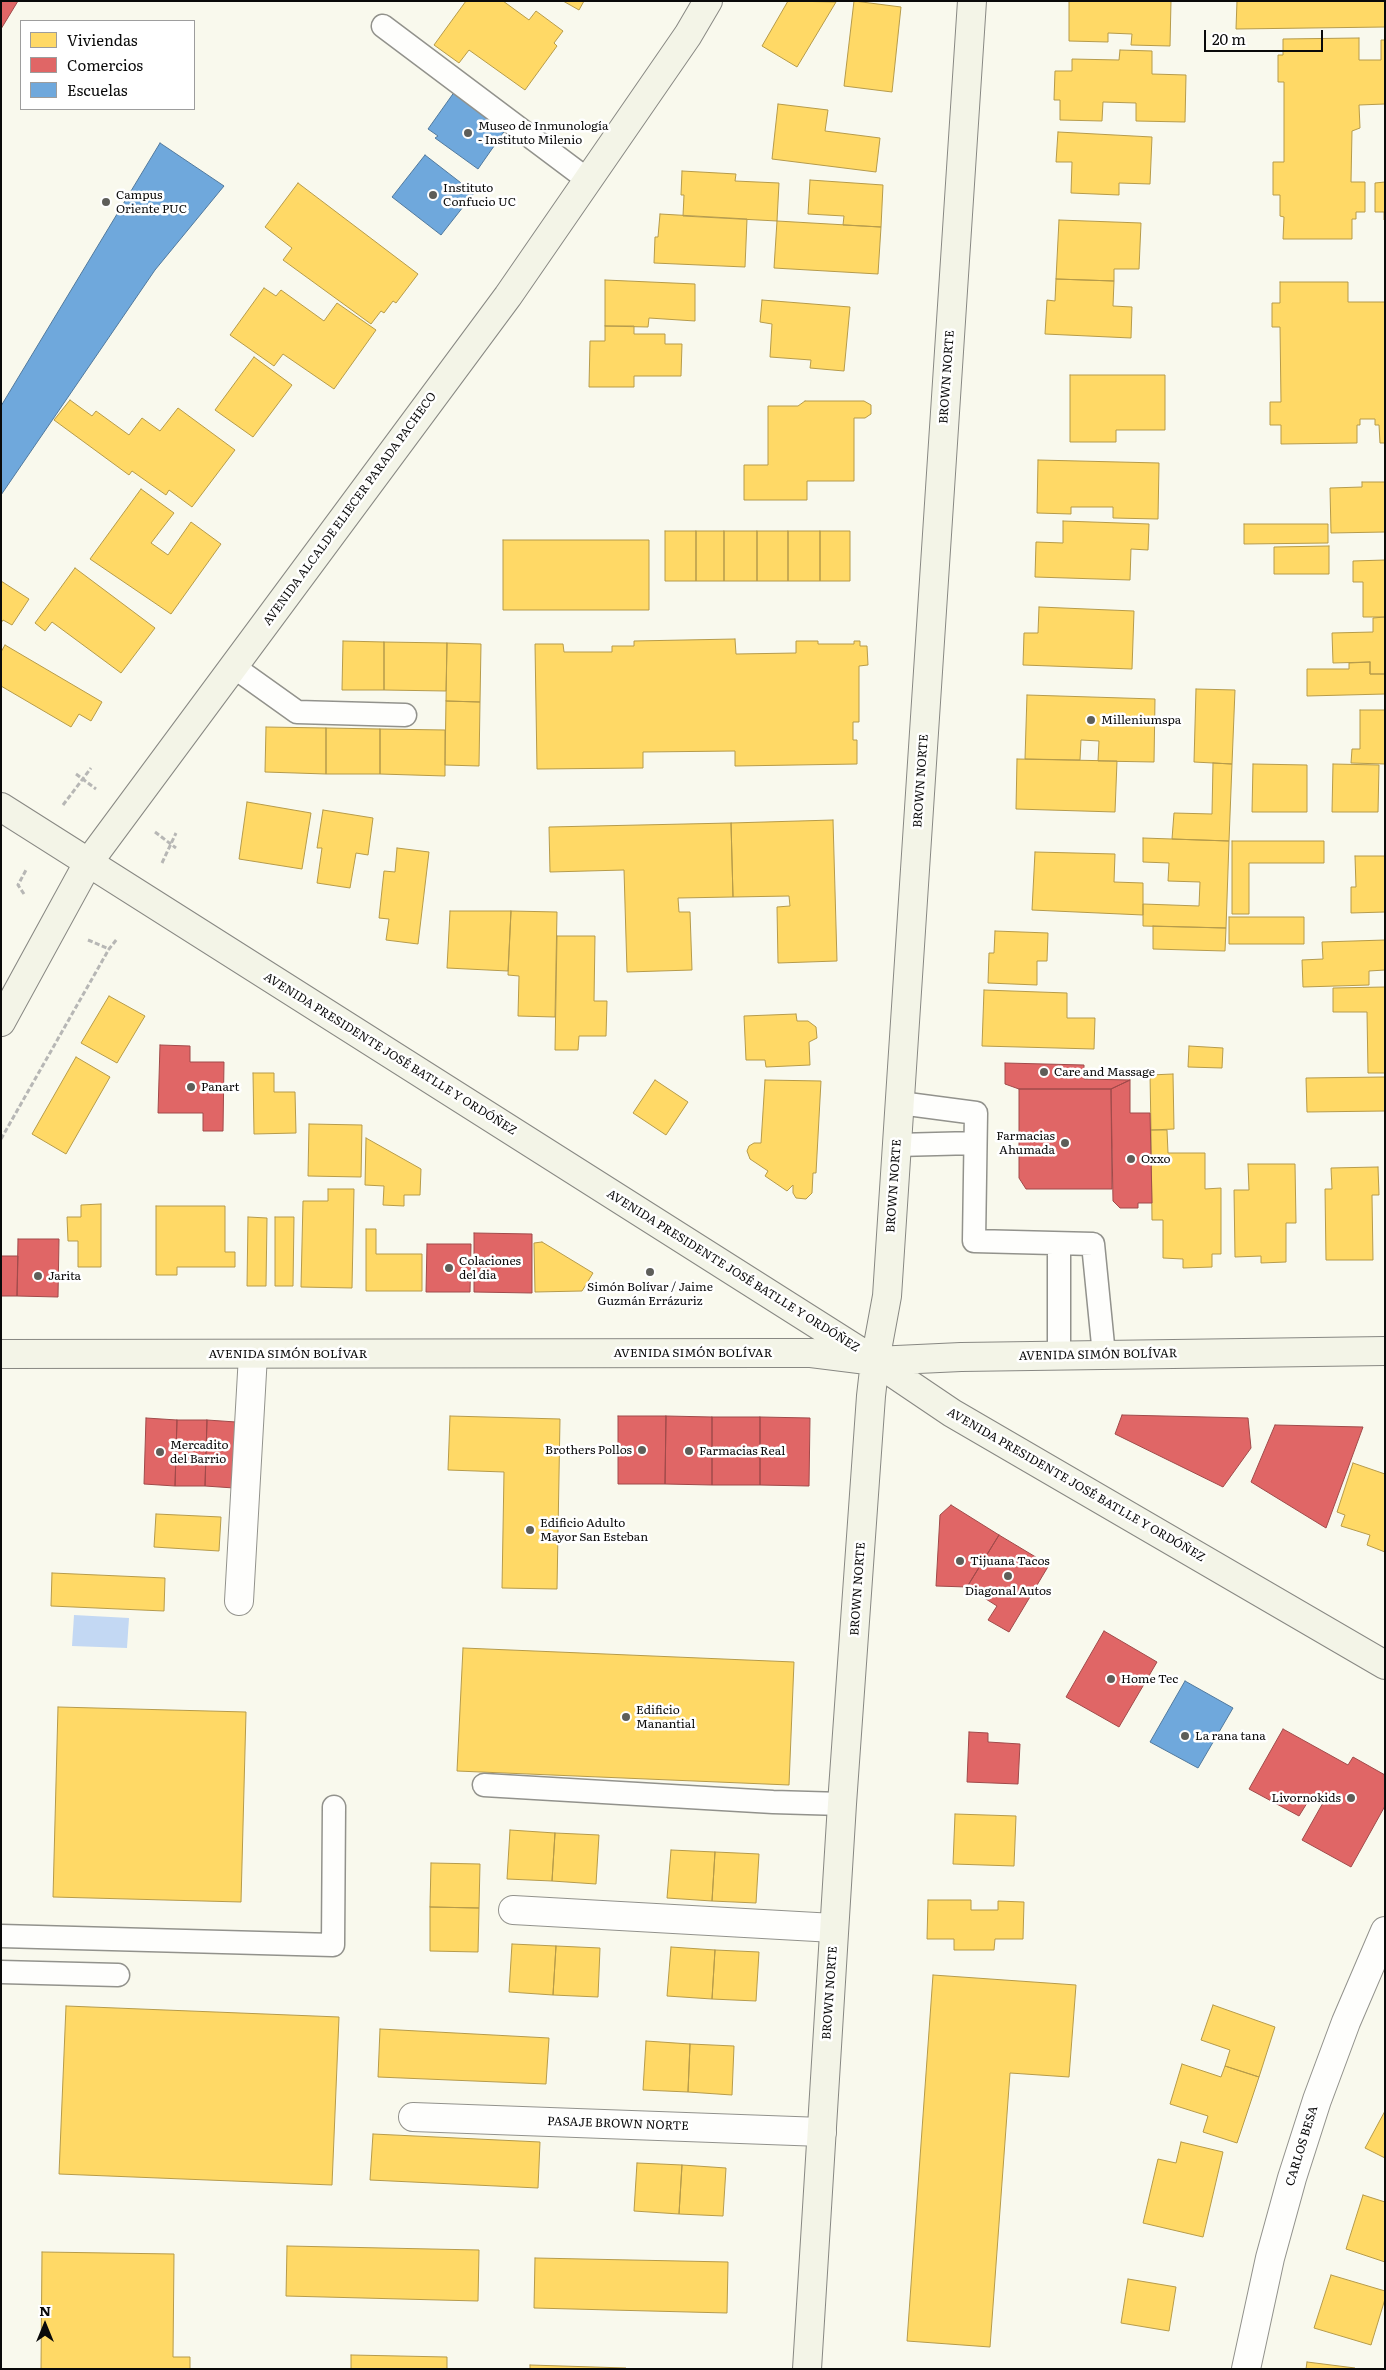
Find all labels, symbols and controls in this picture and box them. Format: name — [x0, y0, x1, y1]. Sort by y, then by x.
legend — [20, 20, 195, 110]
scale bar — [1206, 20, 1325, 52]
text: 20 m — [1212, 27, 1246, 50]
text: Viviendas — [67, 28, 138, 51]
text: Comercios — [67, 53, 143, 76]
text: Escuelas — [67, 78, 128, 101]
place label: Museo de Inmunología - Instituto Milenio — [478, 119, 608, 147]
marker: Museo de Inmunología - Instituto Milenio — [462, 127, 474, 139]
place label: Instituto Confucio UC — [443, 181, 516, 209]
place label: Campus Oriente PUC — [116, 188, 187, 216]
marker: Instituto Confucio UC — [427, 189, 439, 201]
marker: Campus Oriente PUC — [100, 196, 112, 208]
street label: BROWN NORTE — [937, 330, 957, 424]
street label: AVENIDA ALCALDE ELIECER PARADA PACHECO — [260, 389, 440, 629]
place label: Milleniumspa — [1101, 713, 1181, 727]
marker: Milleniumspa — [1085, 714, 1097, 726]
street label: BROWN NORTE — [911, 734, 931, 828]
street label: AVENIDA PRESIDENTE JOSÉ BATLLE Y ORDÓÑEZ — [261, 970, 519, 1138]
place label: Care and Massage — [1054, 1065, 1155, 1079]
marker: Care and Massage — [1038, 1066, 1050, 1078]
place label: Panart — [201, 1080, 239, 1094]
marker: Panart — [185, 1081, 197, 1093]
place label: Farmacias Ahumada — [996, 1129, 1055, 1157]
marker: Farmacias Ahumada — [1059, 1137, 1071, 1149]
street label: BROWN NORTE — [884, 1139, 904, 1233]
place label: Oxxo — [1141, 1152, 1171, 1166]
marker: Oxxo — [1125, 1153, 1137, 1165]
street label: AVENIDA PRESIDENTE JOSÉ BATLLE Y ORDÓÑEZ — [604, 1187, 862, 1355]
place label: Colaciones del dia — [459, 1254, 521, 1282]
marker: Colaciones del dia — [443, 1262, 455, 1274]
marker: Simón Bolívar / Jaime Guzmán Errázuriz — [644, 1266, 656, 1278]
place label: Jarita — [48, 1269, 81, 1283]
marker: Jarita — [32, 1270, 44, 1282]
place label: Simón Bolívar / Jaime Guzmán Errázuriz — [587, 1280, 713, 1308]
street label: AVENIDA SIMÓN BOLÍVAR — [614, 1346, 772, 1360]
street label: AVENIDA SIMÓN BOLÍVAR — [1019, 1346, 1177, 1364]
street label: AVENIDA SIMÓN BOLÍVAR — [209, 1347, 367, 1361]
street label: AVENIDA PRESIDENTE JOSÉ BATLLE Y ORDÓÑEZ — [945, 1405, 1207, 1565]
place label: Mercadito del Barrio — [170, 1438, 229, 1466]
place label: Brothers Pollos — [545, 1443, 632, 1457]
marker: Brothers Pollos — [636, 1444, 648, 1456]
place label: Farmacias Real — [699, 1444, 785, 1458]
marker: Farmacias Real — [683, 1445, 695, 1457]
marker: Mercadito del Barrio — [154, 1446, 166, 1458]
place label: Edificio Adulto Mayor San Esteban — [540, 1516, 648, 1544]
marker: Edificio Adulto Mayor San Esteban — [524, 1524, 536, 1536]
street label: BROWN NORTE — [848, 1542, 868, 1636]
place label: Tijuana Tacos — [970, 1554, 1050, 1568]
marker: Tijuana Tacos — [954, 1555, 966, 1567]
marker: Diagonal Autos — [1002, 1570, 1014, 1582]
place label: Diagonal Autos — [965, 1584, 1051, 1598]
place label: Home Tec — [1121, 1672, 1178, 1686]
marker: Home Tec — [1105, 1673, 1117, 1685]
place label: Edificio Manantial — [636, 1703, 695, 1731]
marker: Edificio Manantial — [620, 1711, 632, 1723]
place label: La rana tana — [1195, 1729, 1266, 1743]
marker: La rana tana — [1179, 1730, 1191, 1742]
place label: Livornokids — [1272, 1791, 1341, 1805]
marker: Livornokids — [1345, 1792, 1357, 1804]
street label: BROWN NORTE — [820, 1946, 840, 2040]
street label: CARLOS BESA — [1283, 2104, 1321, 2188]
street label: PASAJE BROWN NORTE — [547, 2114, 689, 2134]
north arrow — [20, 2300, 70, 2350]
text: N — [39, 2300, 51, 2320]

